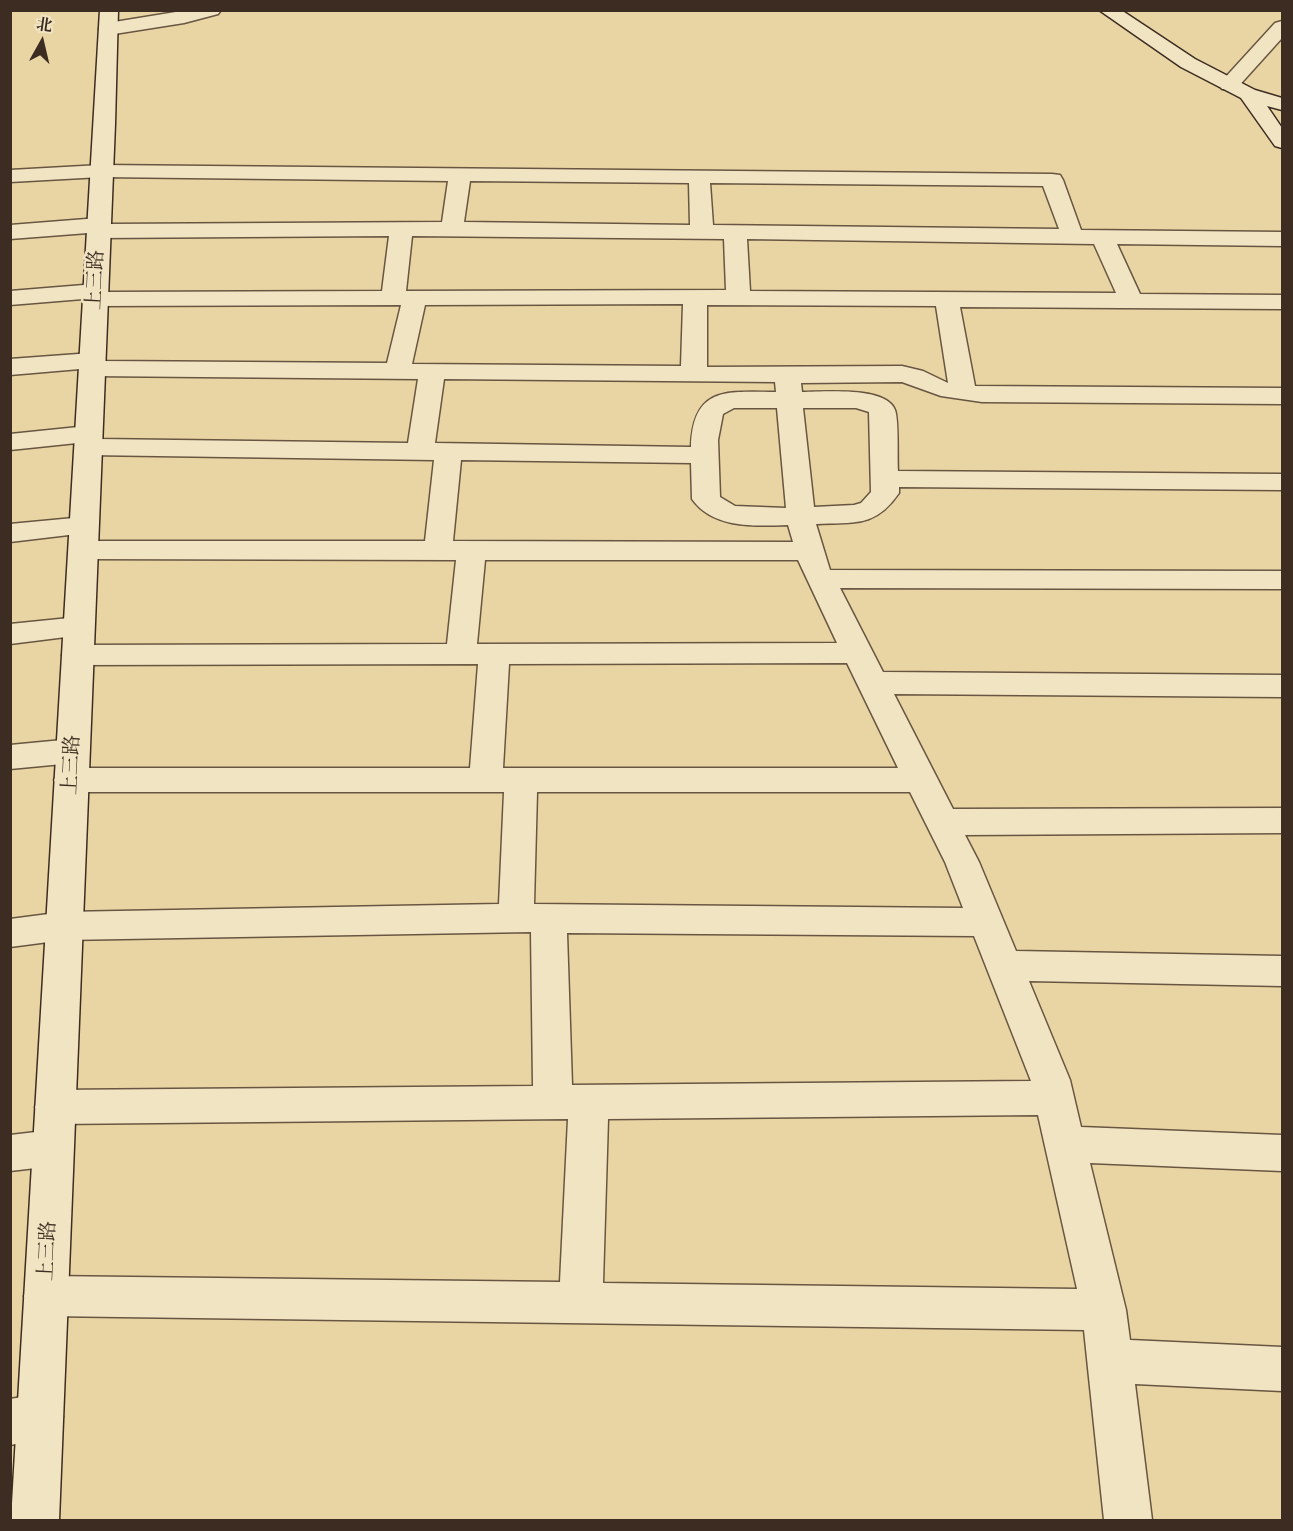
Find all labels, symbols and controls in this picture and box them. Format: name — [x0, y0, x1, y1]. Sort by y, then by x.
text: 北 — [35, 11, 54, 37]
north arrow — [12, 12, 72, 72]
street label: 上三路 — [82, 249, 110, 311]
street label: 上三路 — [58, 734, 86, 796]
street label: 上三路 — [34, 1220, 62, 1282]

